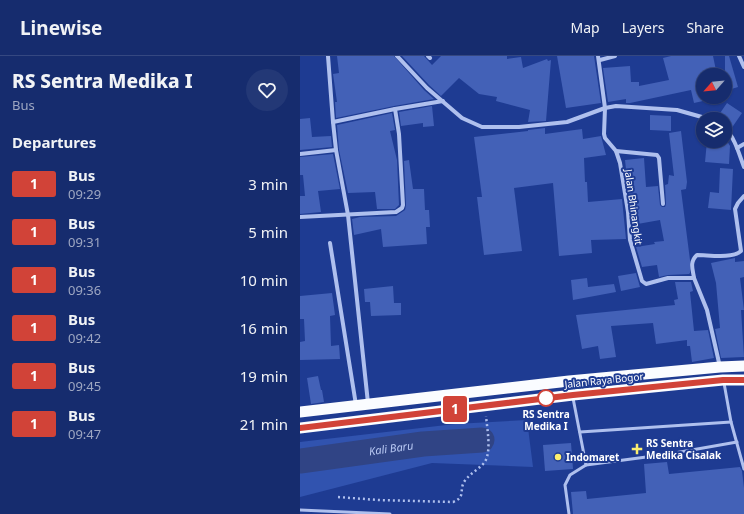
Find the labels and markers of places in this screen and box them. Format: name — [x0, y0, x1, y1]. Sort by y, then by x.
marker: RS Sentra Medika I — [537, 389, 555, 407]
place label: RS Sentra Medika I — [522, 407, 570, 433]
place label: RS Sentra Medika Cisalak — [646, 436, 722, 462]
marker: RS Sentra Medika Cisalak — [631, 443, 643, 455]
place label: Indomaret — [566, 450, 620, 464]
marker: Indomaret — [553, 452, 563, 462]

